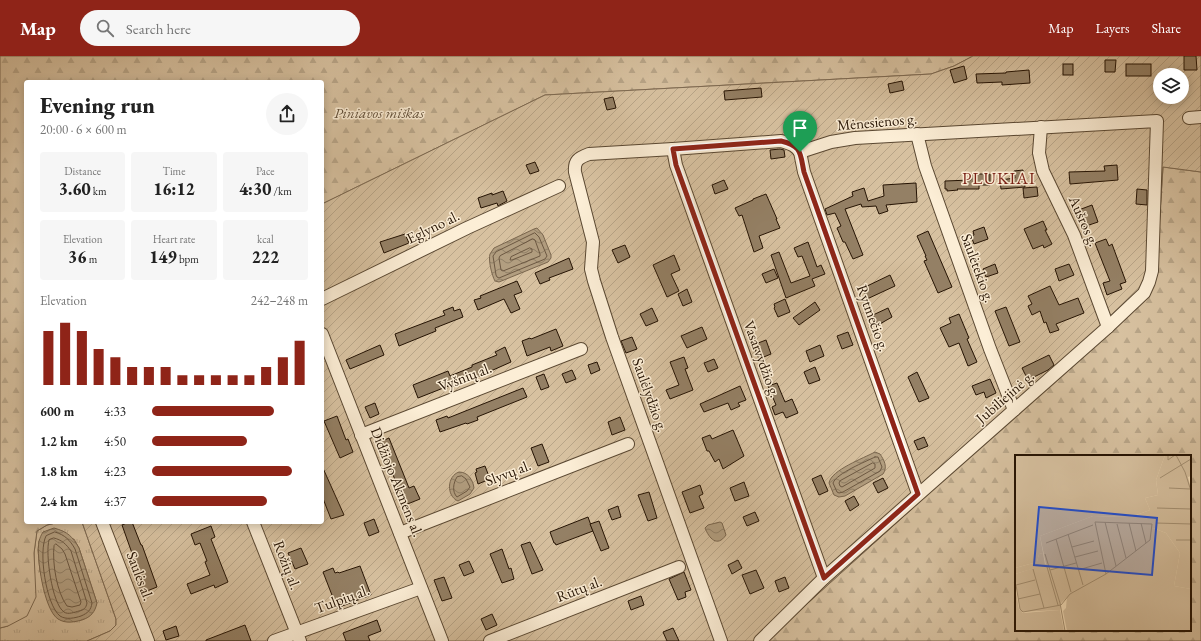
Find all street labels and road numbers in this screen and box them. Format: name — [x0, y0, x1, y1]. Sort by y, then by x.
street label: Mėnesienos g. — [836, 109, 918, 134]
street label: Aušros g. — [1065, 192, 1104, 249]
street label: Eglyno al. — [403, 206, 462, 247]
street label: Saulėtekio g. — [957, 231, 1000, 305]
street label: Rytmečio g. — [853, 282, 894, 354]
street label: Vasarvydžio g. — [740, 318, 785, 400]
street label: Saulėlydžio g. — [628, 355, 673, 434]
street label: Vyšnių al. — [435, 358, 494, 395]
street label: Jubiliejinė g. — [970, 366, 1038, 429]
street label: Didžiojo Akmens al. — [367, 424, 428, 540]
street label: Slyvų al. — [482, 455, 533, 490]
street label: Rožių al. — [269, 538, 306, 592]
street label: Saulės al. — [122, 549, 159, 603]
street label: Rūtų al. — [553, 571, 604, 606]
street label: Tulpių al. — [312, 580, 372, 617]

